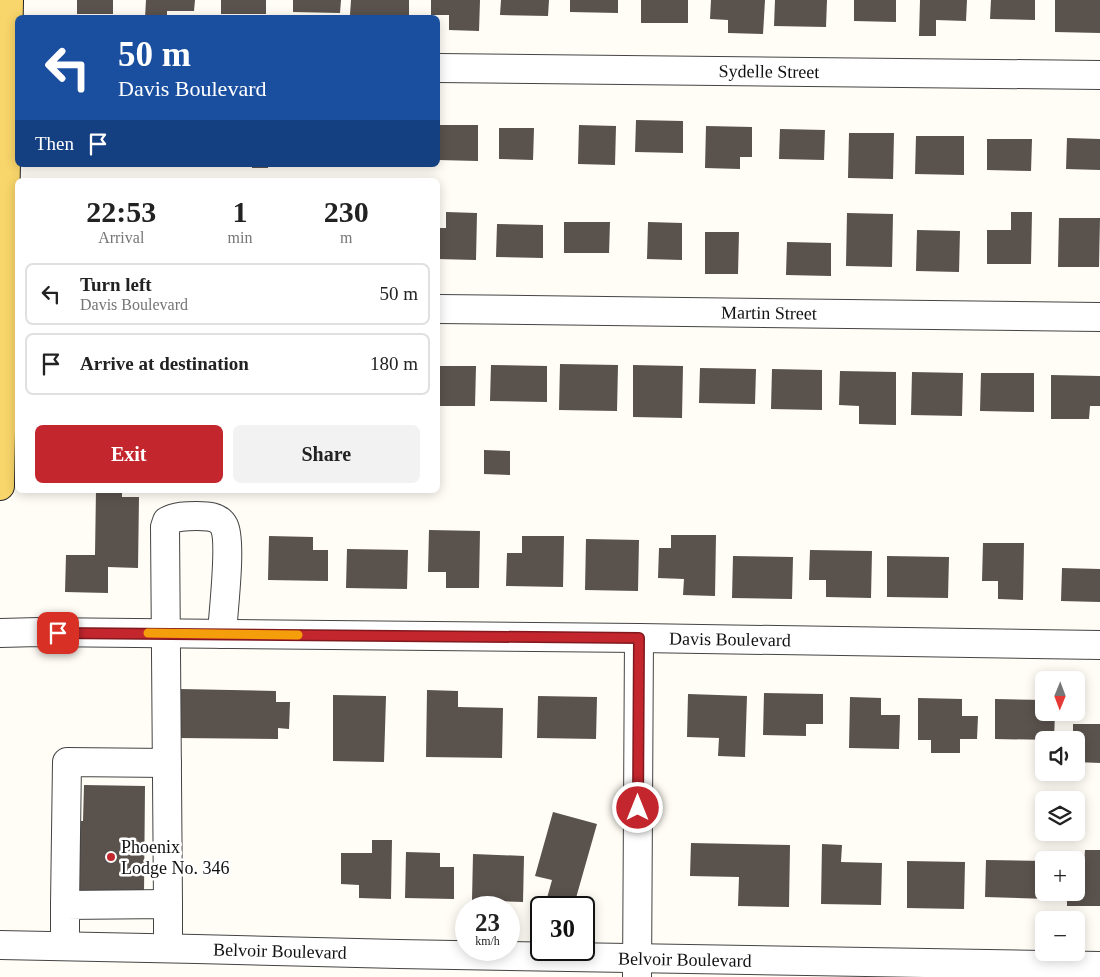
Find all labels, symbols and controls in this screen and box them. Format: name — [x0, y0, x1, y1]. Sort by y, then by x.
icon: left — [35, 35, 100, 100]
text: 50 m — [118, 35, 191, 74]
street label: Sydelle Street — [719, 61, 819, 82]
text: Davis Boulevard — [118, 76, 266, 101]
icon: arrive — [84, 130, 112, 158]
text: Then — [35, 133, 74, 154]
text: 22:53 — [86, 195, 156, 228]
text: 1 — [232, 195, 247, 228]
text: 230 — [324, 195, 369, 228]
text: Arrival — [98, 229, 144, 246]
text: min — [228, 229, 252, 246]
text: m — [340, 229, 352, 246]
text: Turn left — [80, 274, 152, 295]
icon: left — [37, 280, 65, 308]
text: 50 m — [379, 283, 418, 304]
text: Davis Boulevard — [80, 296, 188, 313]
street label: Martin Street — [721, 302, 817, 324]
icon: arrive — [37, 350, 65, 378]
text: Arrive at destination — [80, 353, 249, 374]
text: 180 m — [370, 353, 418, 374]
button: Exit — [35, 425, 223, 483]
button: Share — [233, 425, 420, 483]
pin — [37, 612, 79, 654]
icon: arrive — [44, 619, 72, 647]
street label: Davis Boulevard — [669, 628, 791, 650]
north arrow — [1035, 671, 1085, 721]
map controls — [1035, 671, 1085, 961]
button: sound — [1035, 731, 1085, 781]
position arrow — [611, 781, 663, 833]
button: layers — [1035, 791, 1085, 841]
place label: Phoenix Lodge No. 346 — [121, 837, 229, 878]
marker: Phoenix Lodge No. 346 — [105, 851, 117, 863]
button: + — [1035, 851, 1085, 901]
speed limit sign: 30 — [530, 896, 595, 961]
text: 23 — [475, 909, 500, 936]
button: − — [1035, 911, 1085, 961]
text: km/h — [475, 934, 500, 948]
street label: Belvoir Boulevard — [213, 939, 347, 963]
street label: Belvoir Boulevard — [618, 948, 752, 971]

